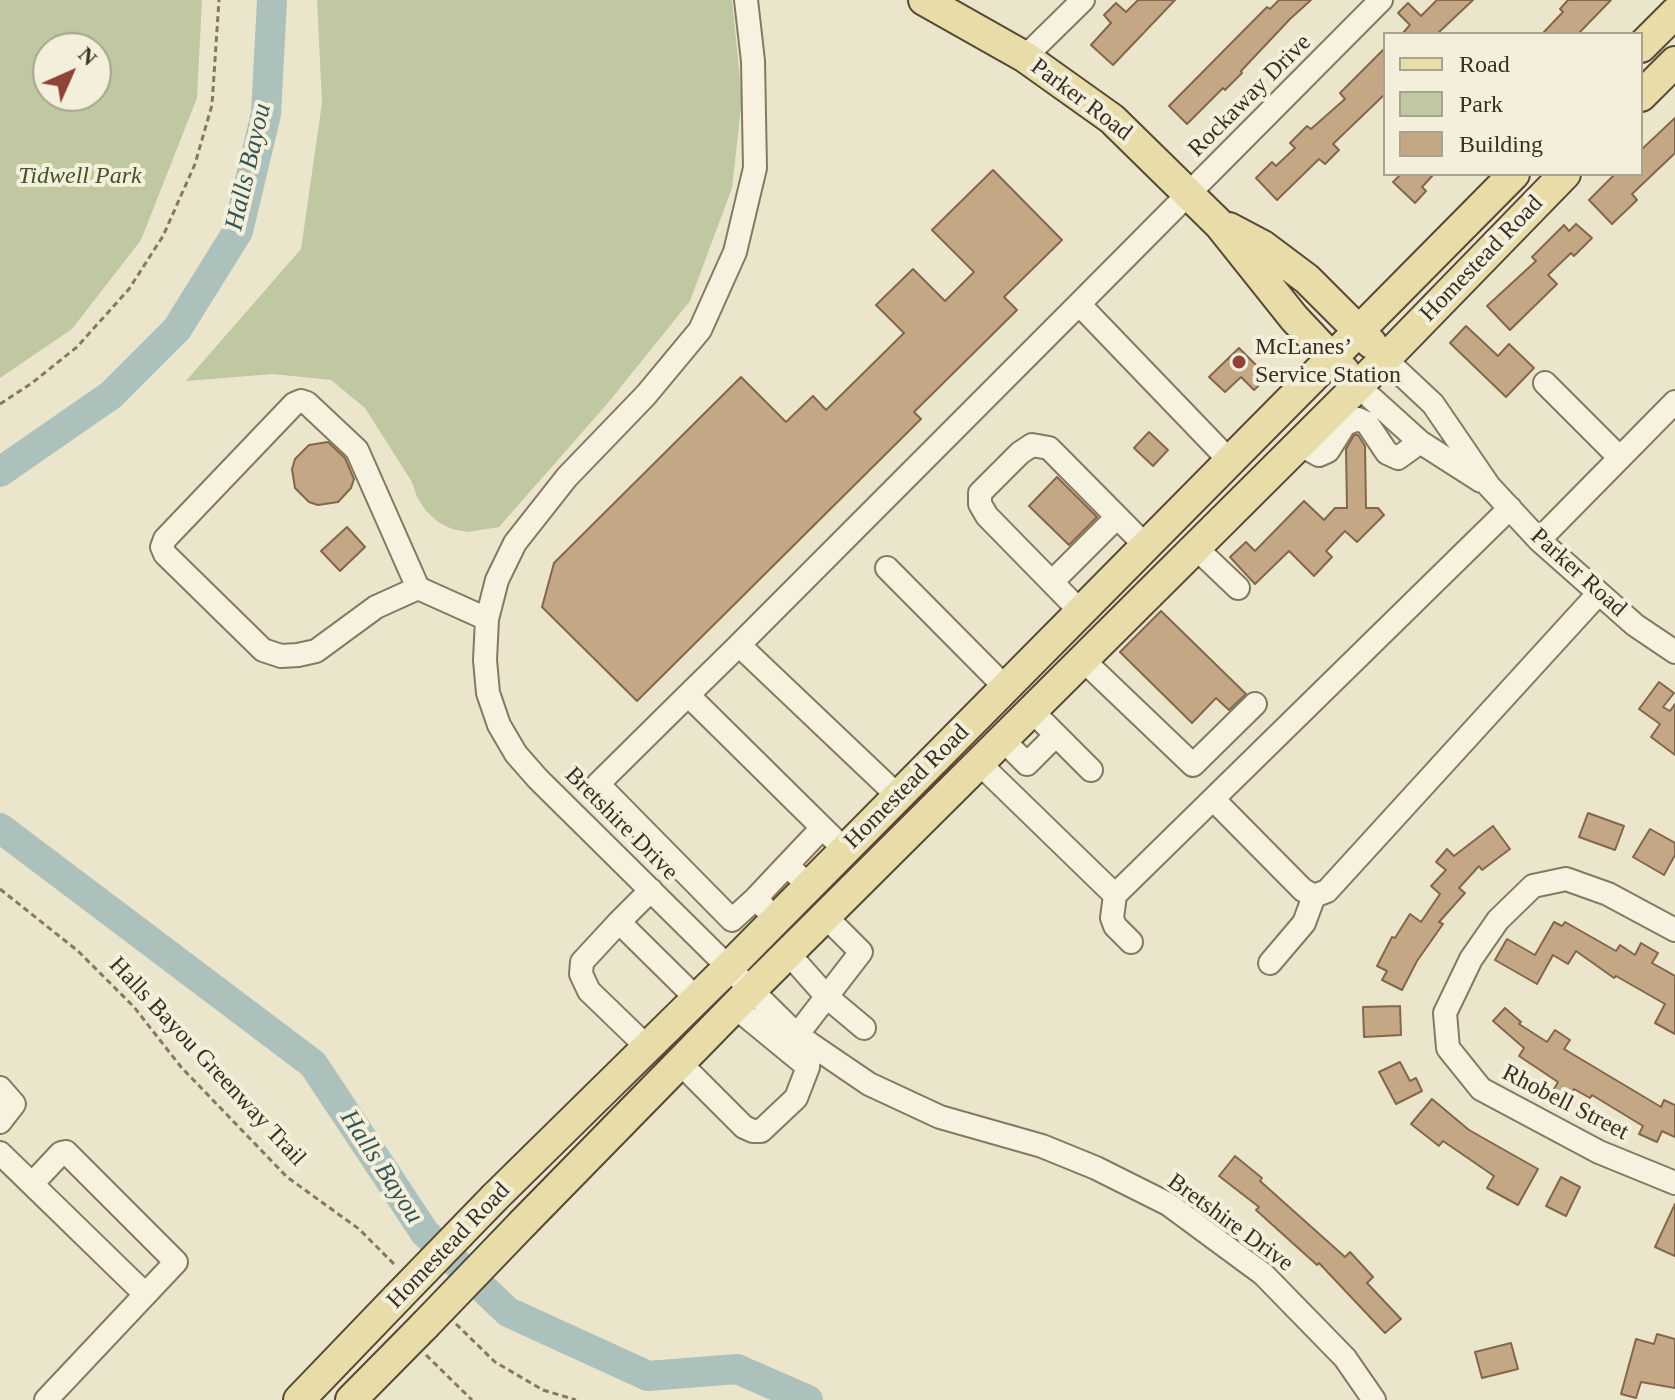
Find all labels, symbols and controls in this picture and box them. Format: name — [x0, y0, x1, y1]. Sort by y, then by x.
street label: Rockaway Drive — [1183, 29, 1317, 163]
north arrow — [32, 32, 112, 112]
legend — [1383, 32, 1643, 176]
text: N — [73, 42, 102, 71]
text: Road — [1459, 51, 1510, 77]
street label: Parker Road — [1025, 53, 1137, 147]
text: Park — [1459, 91, 1503, 117]
water label: Halls Bayou — [219, 101, 279, 233]
text: Building — [1459, 131, 1543, 157]
park label: Tidwell Park — [18, 163, 142, 191]
street label: Homestead Road — [1414, 190, 1550, 328]
place label: McLanes’ Service Station — [1255, 334, 1401, 390]
marker: McLanes’ Service Station — [1230, 353, 1248, 371]
street label: Parker Road — [1524, 522, 1632, 624]
street label: Homestead Road — [839, 719, 975, 855]
street label: Bretshire Drive — [558, 761, 684, 887]
street label: Halls Bayou Greenway Trail — [102, 951, 312, 1173]
street label: Rhobell Street — [1497, 1059, 1633, 1147]
water label: Halls Bayou — [333, 1104, 429, 1230]
street label: Bretshire Drive — [1161, 1168, 1299, 1278]
street label: Homestead Road — [381, 1177, 517, 1315]

